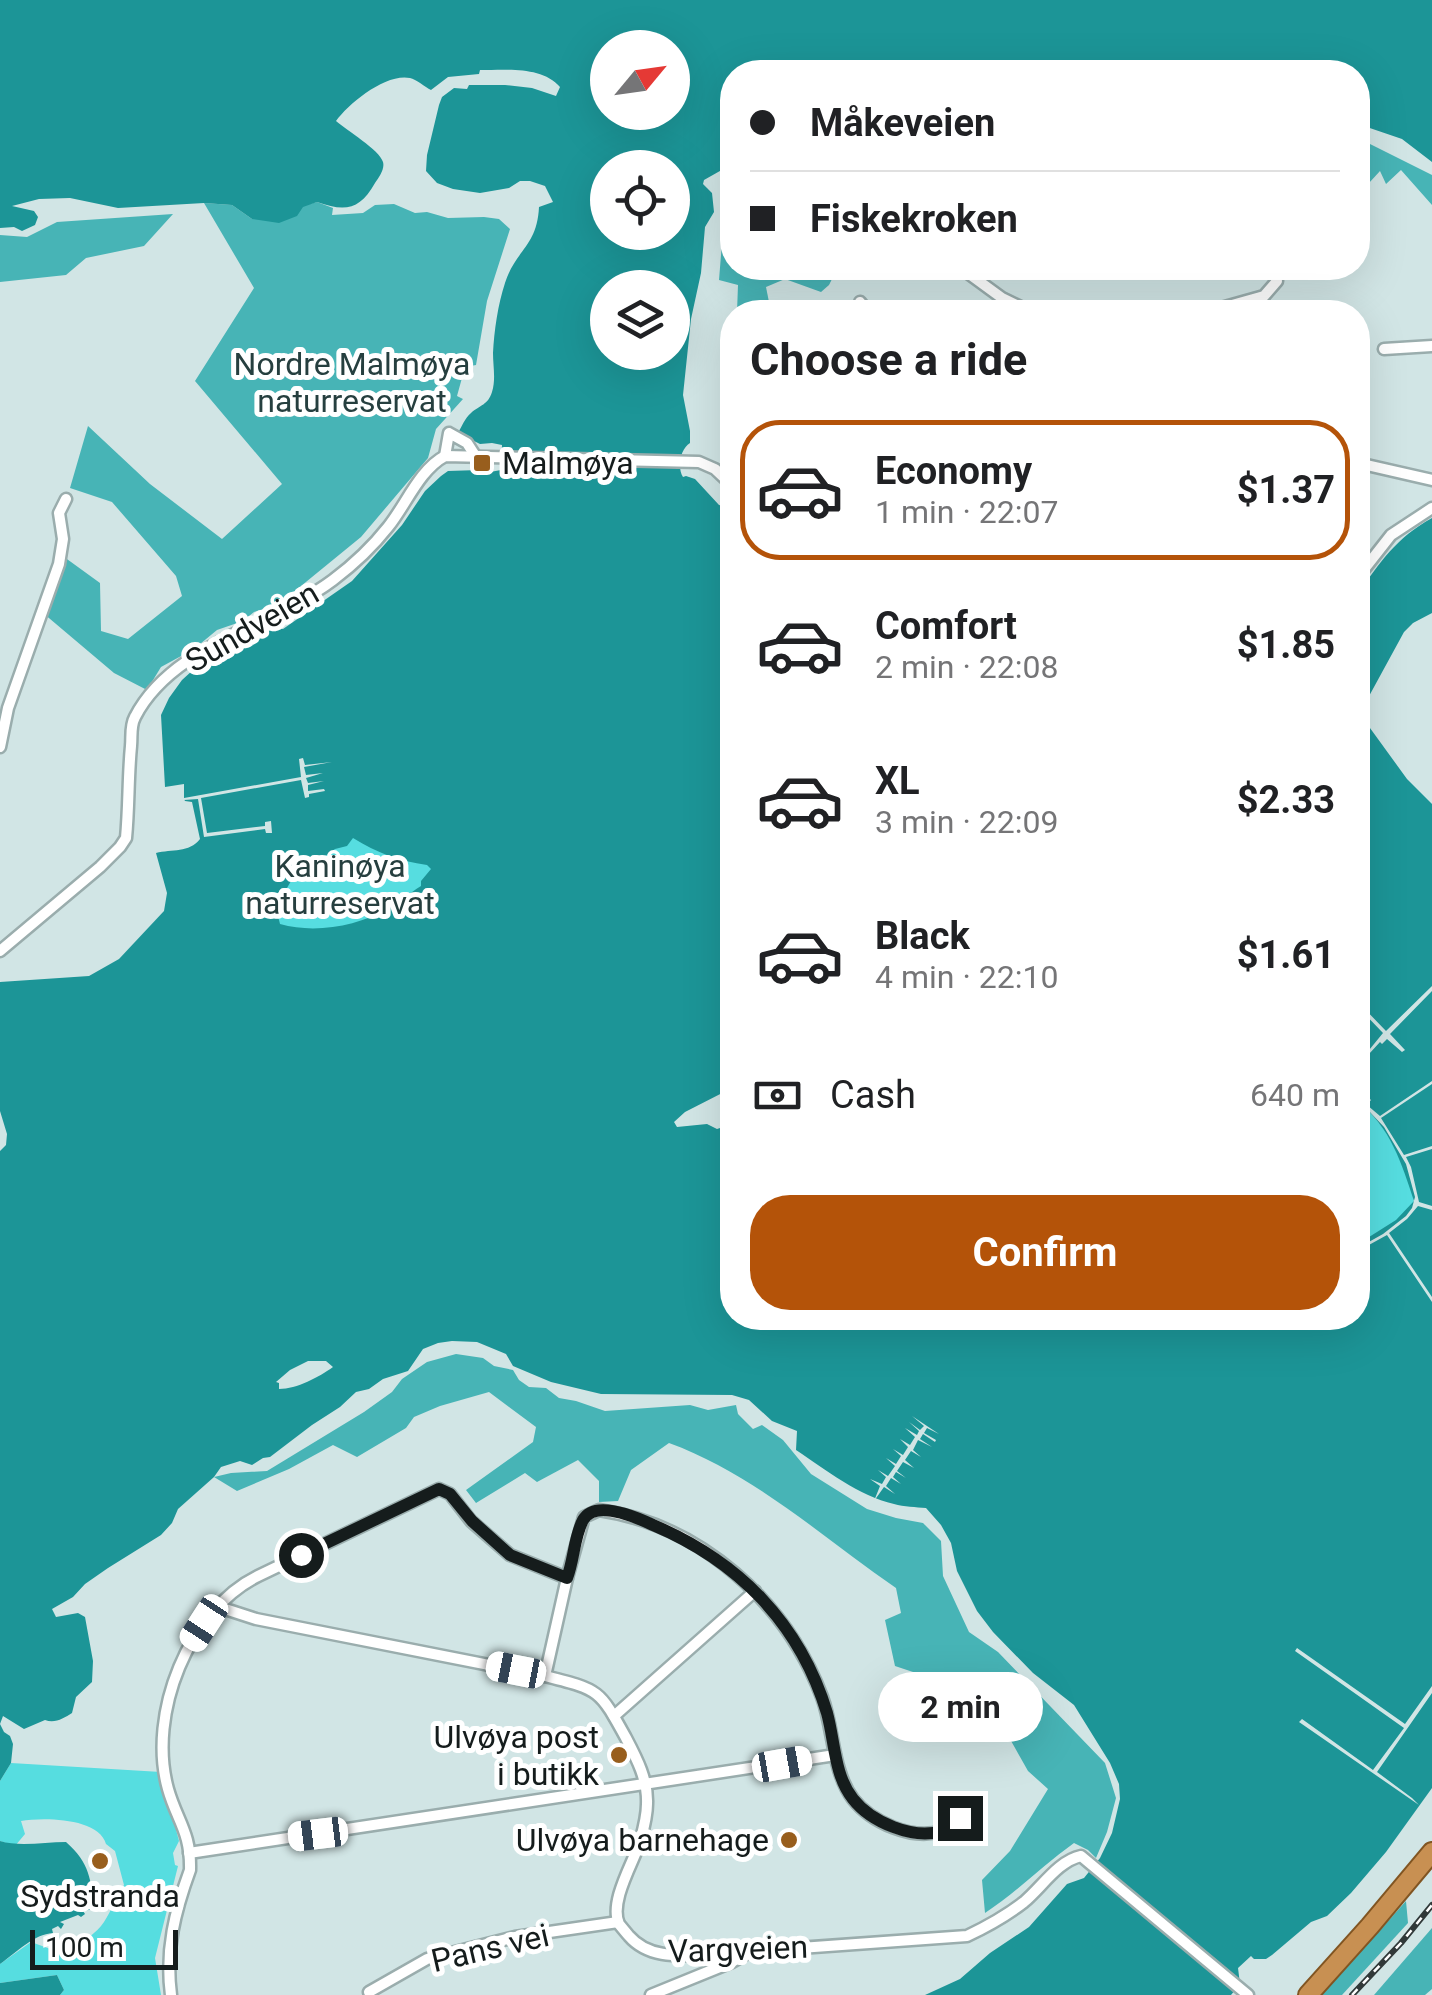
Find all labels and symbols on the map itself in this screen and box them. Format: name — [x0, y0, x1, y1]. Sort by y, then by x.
north arrow — [590, 30, 690, 130]
park label: Nordre Malmøya naturreservat — [234, 345, 470, 420]
place label: Malmøya — [502, 444, 634, 482]
marker: Malmøya — [471, 452, 493, 474]
street label: Sundveien — [179, 574, 325, 680]
park label: Kaninøya naturreservat — [245, 847, 435, 922]
route start — [279, 1533, 324, 1578]
car — [175, 1590, 233, 1656]
car — [484, 1650, 548, 1690]
callout: 2 min — [878, 1673, 1042, 1743]
place label: Ulvøya post i butikk — [433, 1718, 600, 1793]
marker: Ulvøya post i butikk — [608, 1744, 630, 1766]
car — [750, 1744, 814, 1784]
route end — [938, 1796, 983, 1841]
car — [286, 1815, 350, 1853]
place label: Ulvøya barnehage — [516, 1821, 769, 1859]
marker: Ulvøya barnehage — [778, 1829, 800, 1851]
marker: Sydstranda — [89, 1850, 111, 1872]
place label: Sydstranda — [20, 1877, 180, 1915]
street label: Pans vei — [427, 1916, 553, 1980]
scale bar — [30, 1925, 178, 1970]
street label: Vargveien — [667, 1928, 809, 1970]

